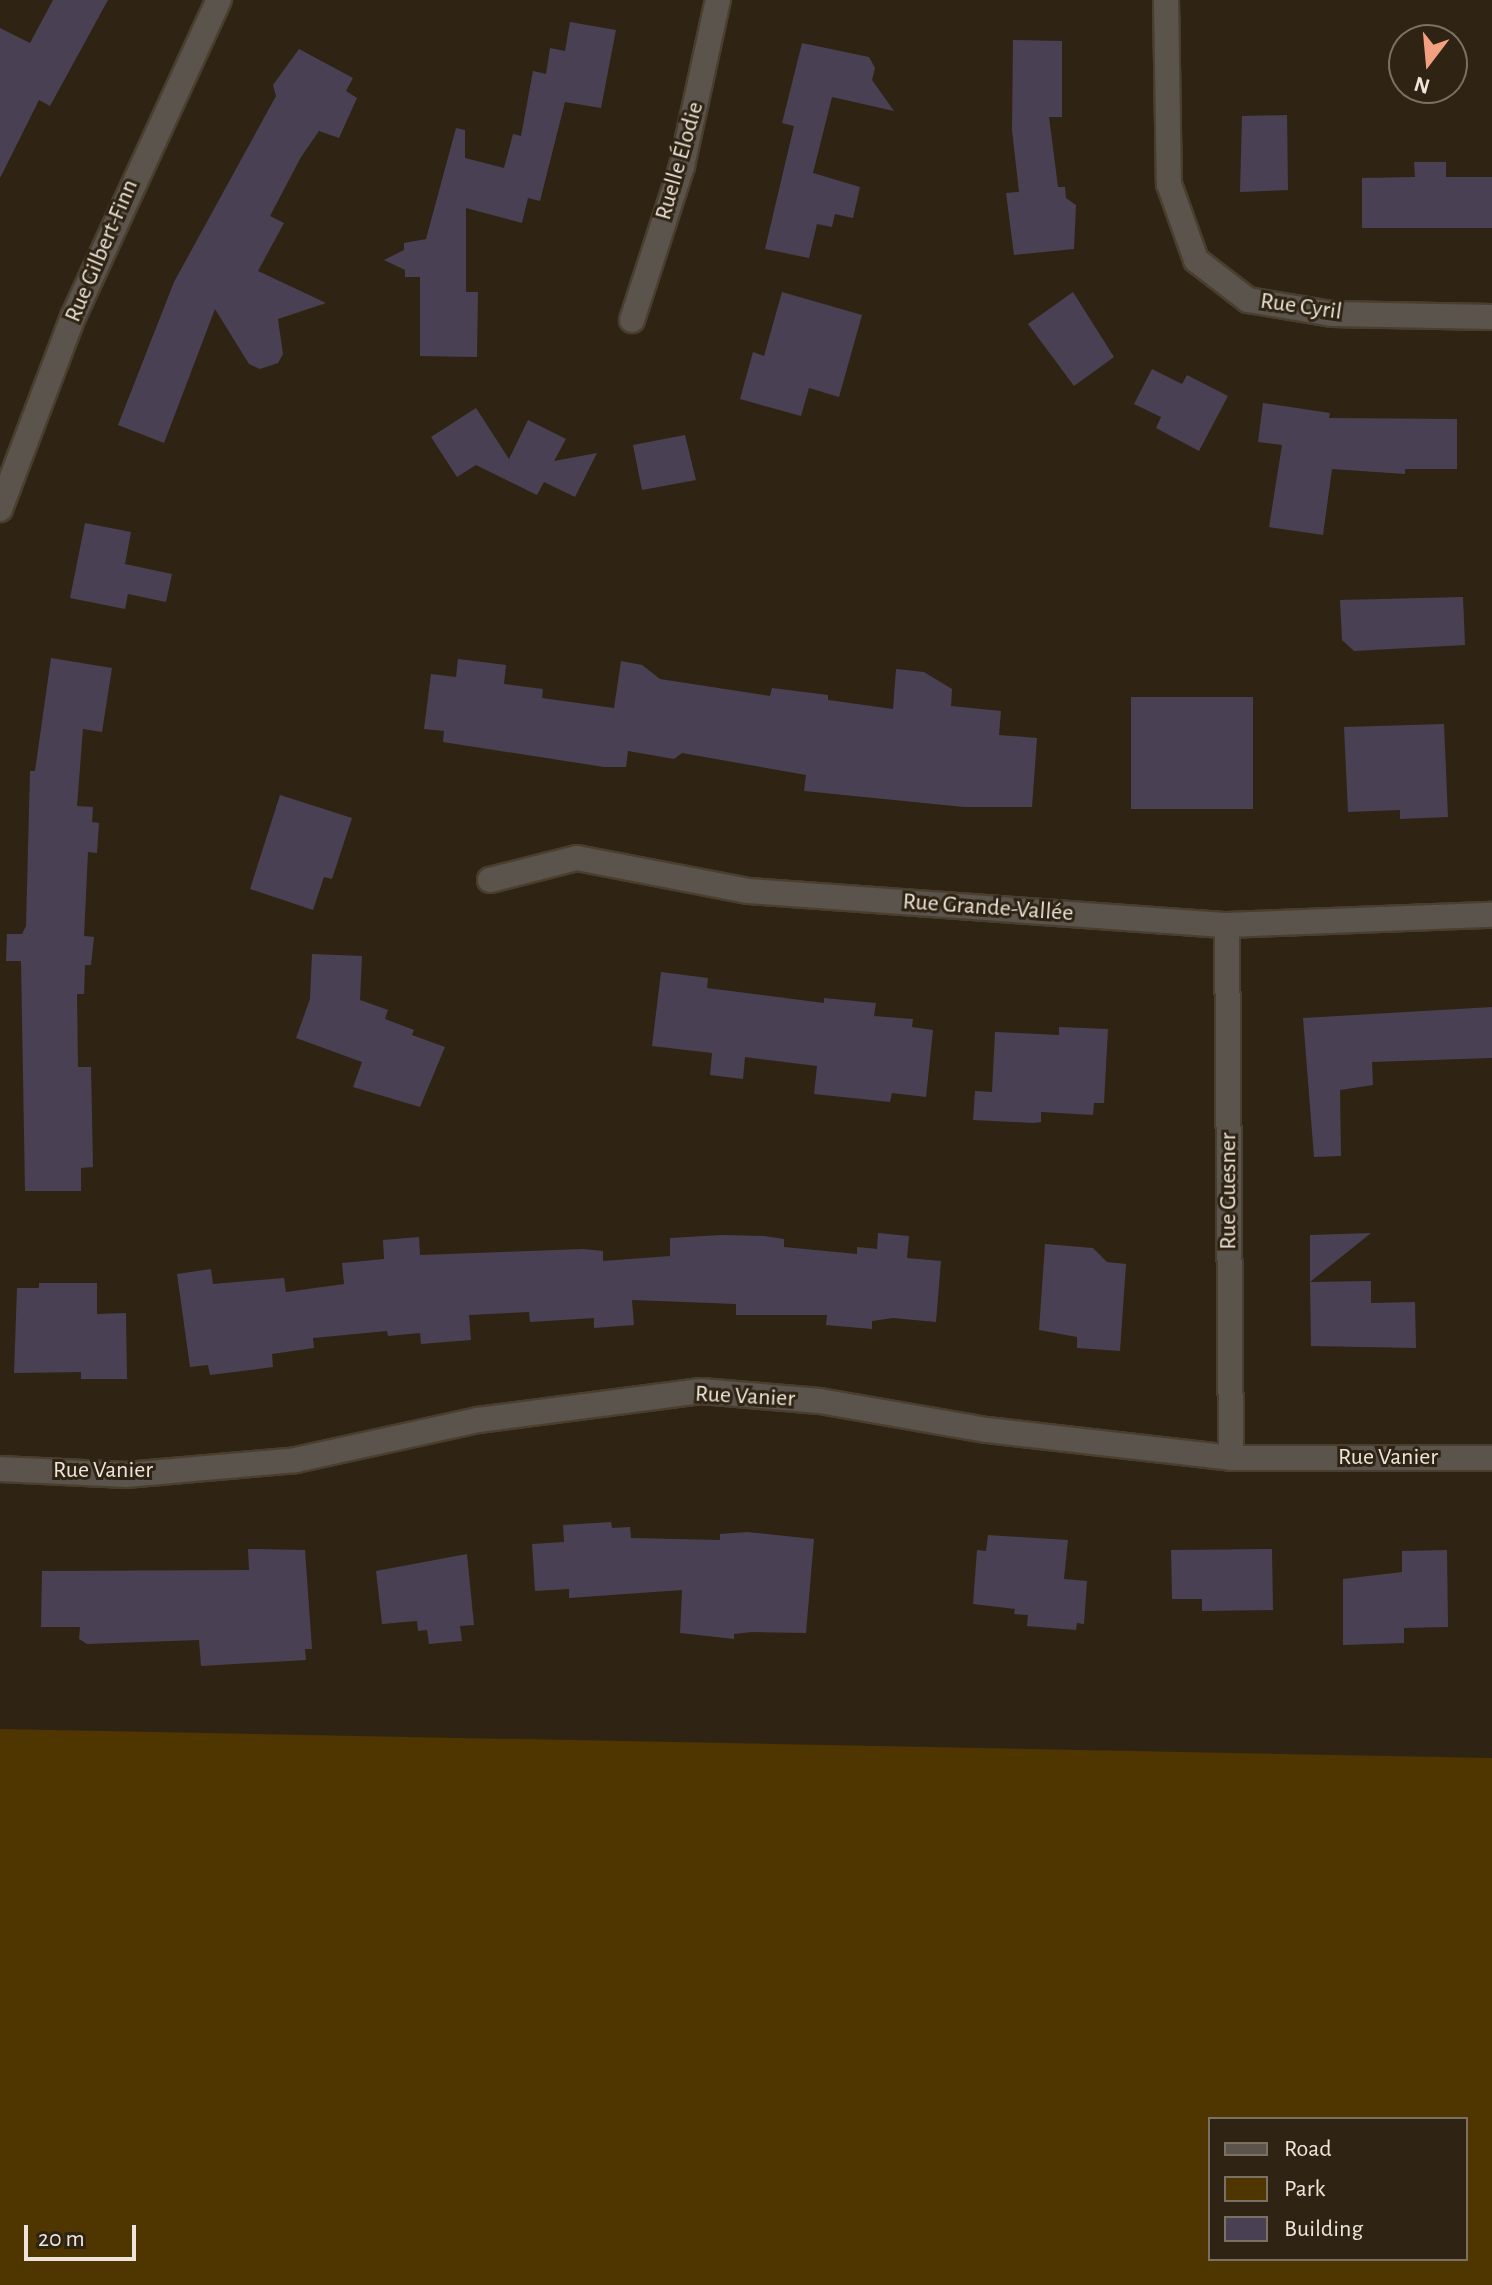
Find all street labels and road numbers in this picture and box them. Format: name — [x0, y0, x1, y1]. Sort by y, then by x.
street label: Ruelle Élodie — [649, 99, 711, 223]
street label: Rue Gilbert-Finn — [59, 175, 145, 327]
street label: Rue Cyril — [1258, 287, 1344, 327]
street label: Rue Grande-Vallée — [902, 888, 1074, 928]
street label: Rue Guesner — [1215, 1132, 1243, 1250]
street label: Rue Vanier — [694, 1380, 796, 1414]
street label: Rue Vanier — [1338, 1444, 1438, 1472]
street label: Rue Vanier — [53, 1457, 153, 1485]

